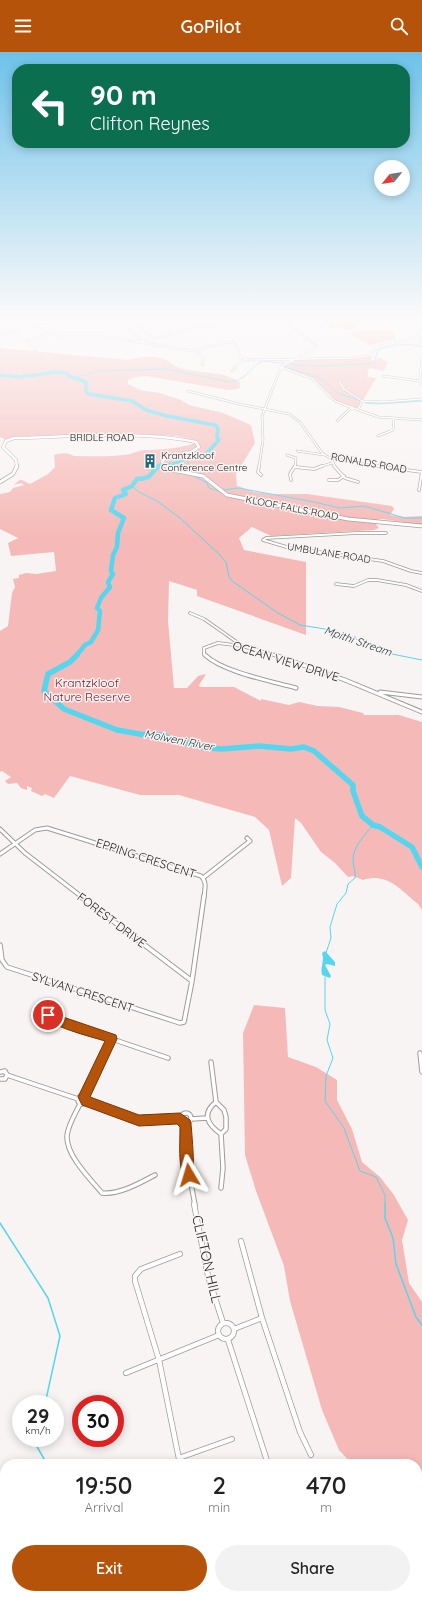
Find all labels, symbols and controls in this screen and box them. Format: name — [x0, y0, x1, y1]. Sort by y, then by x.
icon: menu — [12, 15, 34, 37]
text: GoPilot — [180, 15, 242, 38]
icon: search — [388, 15, 410, 37]
text: 90 m — [90, 77, 157, 112]
icon: left — [24, 80, 76, 132]
text: Clifton Reynes — [90, 112, 210, 135]
north arrow — [374, 160, 410, 196]
map controls — [374, 160, 410, 196]
street label: BRIDLE ROAD — [70, 431, 134, 444]
place label: Krantzkloof Conference Centre — [161, 449, 248, 474]
street label: RONALDS ROAD — [330, 450, 408, 476]
building icon: Krantzkloof Conference Centre — [142, 453, 158, 469]
street label: KLOOF FALLS ROAD — [244, 493, 340, 523]
street label: UMBULANE ROAD — [286, 540, 372, 566]
water label: Mpithi Stream — [322, 623, 394, 659]
street label: OCEAN VIEW DRIVE — [231, 638, 341, 684]
park label: Krantzkloof Nature Reserve — [44, 675, 131, 704]
water label: Molweni River — [143, 726, 217, 754]
street label: EPPING CRESCENT — [94, 835, 198, 881]
street label: FOREST DRIVE — [75, 889, 150, 951]
street label: SYLVAN CRESCENT — [30, 968, 136, 1016]
pin — [31, 998, 65, 1032]
icon: arrive — [37, 1004, 59, 1026]
position arrow — [168, 1154, 210, 1196]
street label: CLIFTON HILL — [188, 1213, 226, 1305]
speed limit sign: 30 — [72, 1395, 124, 1447]
text: 29 — [27, 1403, 49, 1428]
text: km/h — [25, 1424, 51, 1437]
text: 19:50 — [76, 1470, 132, 1500]
text: 2 — [212, 1470, 226, 1500]
text: 470 — [306, 1470, 346, 1500]
text: Arrival — [85, 1499, 124, 1515]
text: min — [208, 1499, 230, 1515]
text: m — [320, 1499, 332, 1515]
button: Exit — [12, 1545, 207, 1591]
button: Share — [215, 1545, 410, 1591]

